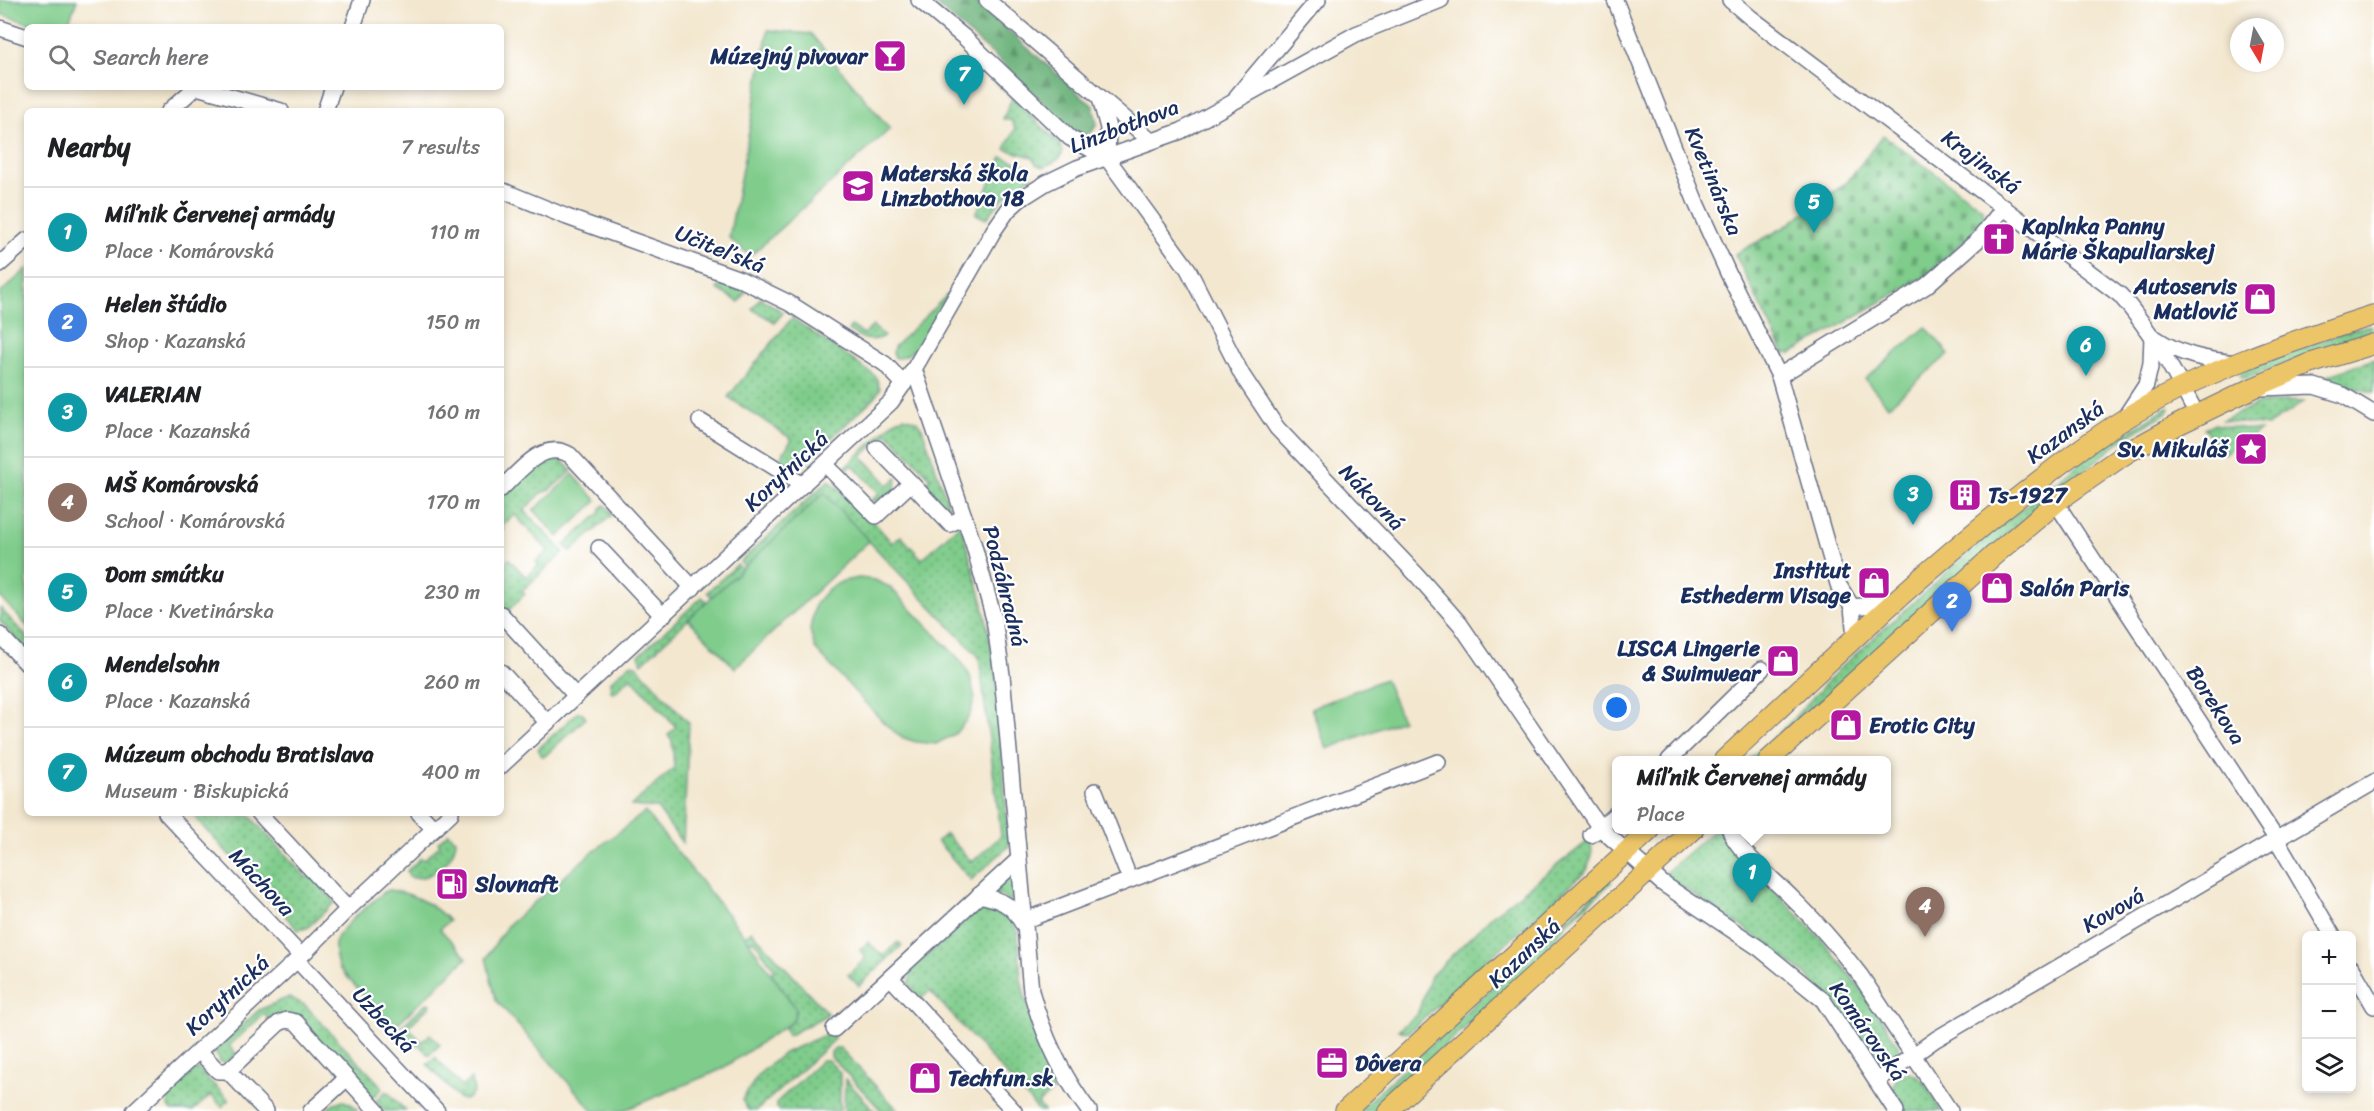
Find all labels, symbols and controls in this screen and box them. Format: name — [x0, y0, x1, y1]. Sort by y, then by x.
north arrow — [2230, 18, 2284, 72]
search box — [24, 24, 504, 90]
place label: Múzejný pivovar — [709, 37, 869, 76]
text: Search here — [93, 38, 209, 77]
bar icon: Múzejný pivovar — [872, 38, 908, 74]
icon: search — [45, 41, 78, 74]
pin: 7 — [944, 56, 984, 105]
street label: Linzbothova — [1063, 87, 1185, 165]
street label: Krajinská — [1933, 119, 2029, 205]
street label: Kvetinárska — [1673, 120, 1755, 242]
text: Nearby — [48, 124, 130, 170]
text: 7 results — [401, 130, 480, 165]
place label: Materská škola Linzbothova 18 — [880, 154, 1029, 218]
school or university icon: Materská škola Linzbothova 18 — [840, 168, 876, 204]
pin: 5 — [1794, 184, 1834, 233]
text: Míľnik Červenej armády — [105, 195, 335, 234]
place label: Kaplnka Panny Márie Škapuliarskej — [2021, 207, 2215, 271]
street label: Učiteľská — [669, 213, 771, 285]
text: 1 — [63, 215, 72, 250]
text: 110 m — [430, 215, 480, 250]
church icon: Kaplnka Panny Márie Škapuliarskej — [1981, 221, 2017, 257]
text: Place · Komárovská — [105, 234, 274, 269]
place label: Autoservis Matlovič — [2133, 267, 2239, 331]
shop icon: Autoservis Matlovič — [2242, 281, 2278, 317]
text: Helen štúdio — [105, 285, 227, 324]
text: 2 — [62, 305, 73, 340]
text: 150 m — [426, 305, 480, 340]
text: Shop · Kazanská — [105, 324, 246, 359]
pin: 6 — [2066, 326, 2106, 376]
text: VALERIAN — [105, 375, 201, 414]
street label: Kazanská — [2017, 390, 2113, 474]
text: 3 — [62, 395, 73, 430]
text: 160 m — [427, 395, 480, 430]
text: Place · Kazanská — [105, 414, 250, 449]
street label: Korytnická — [734, 421, 838, 521]
place label: Sv. Mikuláš — [2117, 430, 2230, 469]
place icon: Sv. Mikuláš — [2233, 431, 2269, 467]
street label: Nákovná — [1329, 454, 1415, 540]
text: MŠ Komárovská — [105, 465, 258, 504]
pin: 3 — [1894, 476, 1932, 525]
place label: Ts-1927 — [1988, 476, 2069, 515]
building icon: Ts-1927 — [1947, 477, 1983, 513]
text: 4 — [61, 485, 74, 520]
text: 170 m — [427, 485, 480, 520]
text: School · Komárovská — [105, 504, 285, 539]
street label: Podzáhradná — [971, 521, 1039, 651]
place label: Institut Esthederm Visage — [1680, 551, 1852, 615]
text: Dom smútku — [105, 555, 224, 594]
shop icon: Institut Esthederm Visage — [1856, 565, 1892, 601]
place label: Salón Paris — [2019, 569, 2130, 608]
shop icon: Salón Paris — [1979, 570, 2015, 606]
text: 5 — [61, 575, 74, 610]
text: 230 m — [424, 575, 480, 610]
pin: 2 — [1932, 582, 1972, 632]
text: Place · Kvetinárska — [105, 594, 274, 629]
place label: LISCA Lingerie & Swimwear — [1617, 629, 1762, 693]
shop icon: LISCA Lingerie & Swimwear — [1765, 643, 1801, 679]
text: Mendelsohn — [105, 645, 220, 684]
street label: Borekova — [2175, 657, 2257, 753]
text: 6 — [62, 665, 73, 700]
text: 260 m — [424, 665, 480, 700]
text: Place · Kazanská — [105, 684, 250, 719]
your location — [1602, 693, 1631, 722]
place label: Erotic City — [1869, 706, 1975, 745]
shop icon: Erotic City — [1828, 707, 1864, 743]
text: Múzeum obchodu Bratislava — [105, 735, 374, 774]
text: 7 — [62, 755, 73, 790]
text: 400 m — [422, 755, 480, 790]
popup — [1612, 756, 1891, 834]
text: Míľnik Červenej armády — [1637, 758, 1866, 797]
text: Museum · Biskupická — [105, 774, 289, 809]
text: Place — [1637, 797, 1685, 832]
street label: Máchova — [219, 838, 306, 927]
pin: 1 — [1732, 854, 1772, 903]
place label: Slovnaft — [474, 865, 558, 904]
fuel station icon: Slovnaft — [434, 866, 470, 902]
street label: Kovová — [2074, 876, 2152, 944]
pin: 4 — [1906, 888, 1944, 937]
street label: Kazanská — [1478, 908, 1570, 998]
map controls — [2302, 931, 2356, 1093]
button: + — [2302, 931, 2356, 985]
street label: Korytnická — [175, 945, 279, 1045]
street label: Komárovská — [1819, 972, 1917, 1090]
street label: Uzbecká — [342, 977, 426, 1063]
button: − — [2302, 985, 2356, 1039]
button: layers — [2302, 1039, 2356, 1093]
place label: Dôvera — [1355, 1044, 1422, 1083]
office icon: Dôvera — [1314, 1045, 1350, 1081]
place label: Techfun.sk — [948, 1059, 1054, 1098]
shop icon: Techfun.sk — [907, 1060, 943, 1096]

